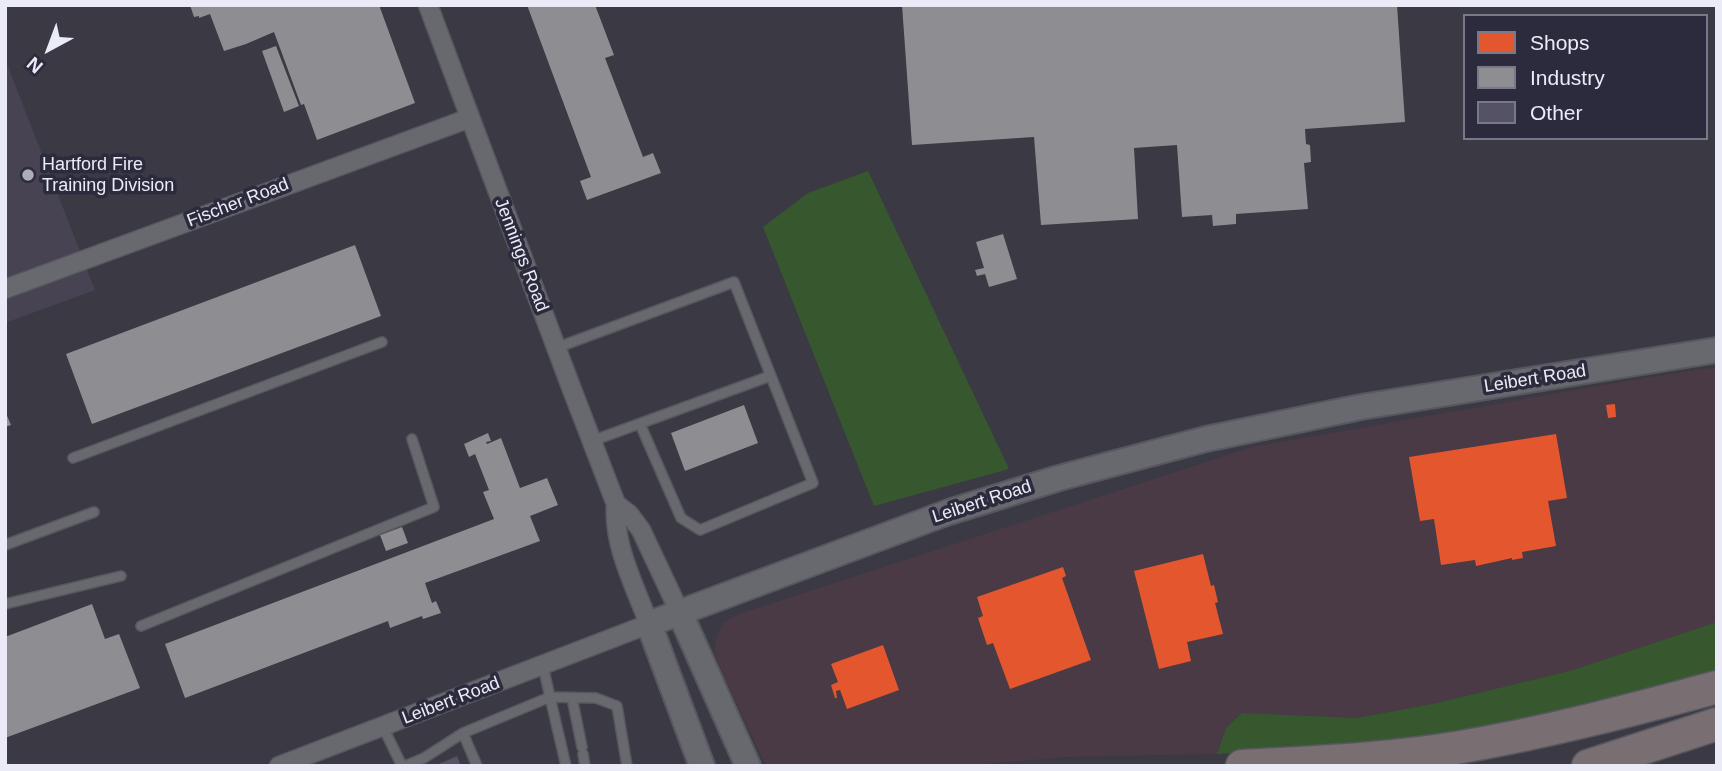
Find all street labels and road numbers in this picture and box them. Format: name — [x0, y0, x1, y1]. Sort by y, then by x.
street label: Fischer Road — [184, 174, 292, 232]
street label: Jennings Road — [489, 195, 553, 315]
street label: Leibert Road — [1482, 360, 1588, 398]
street label: Leibert Road — [930, 476, 1034, 528]
street label: Leibert Road — [399, 672, 503, 730]

